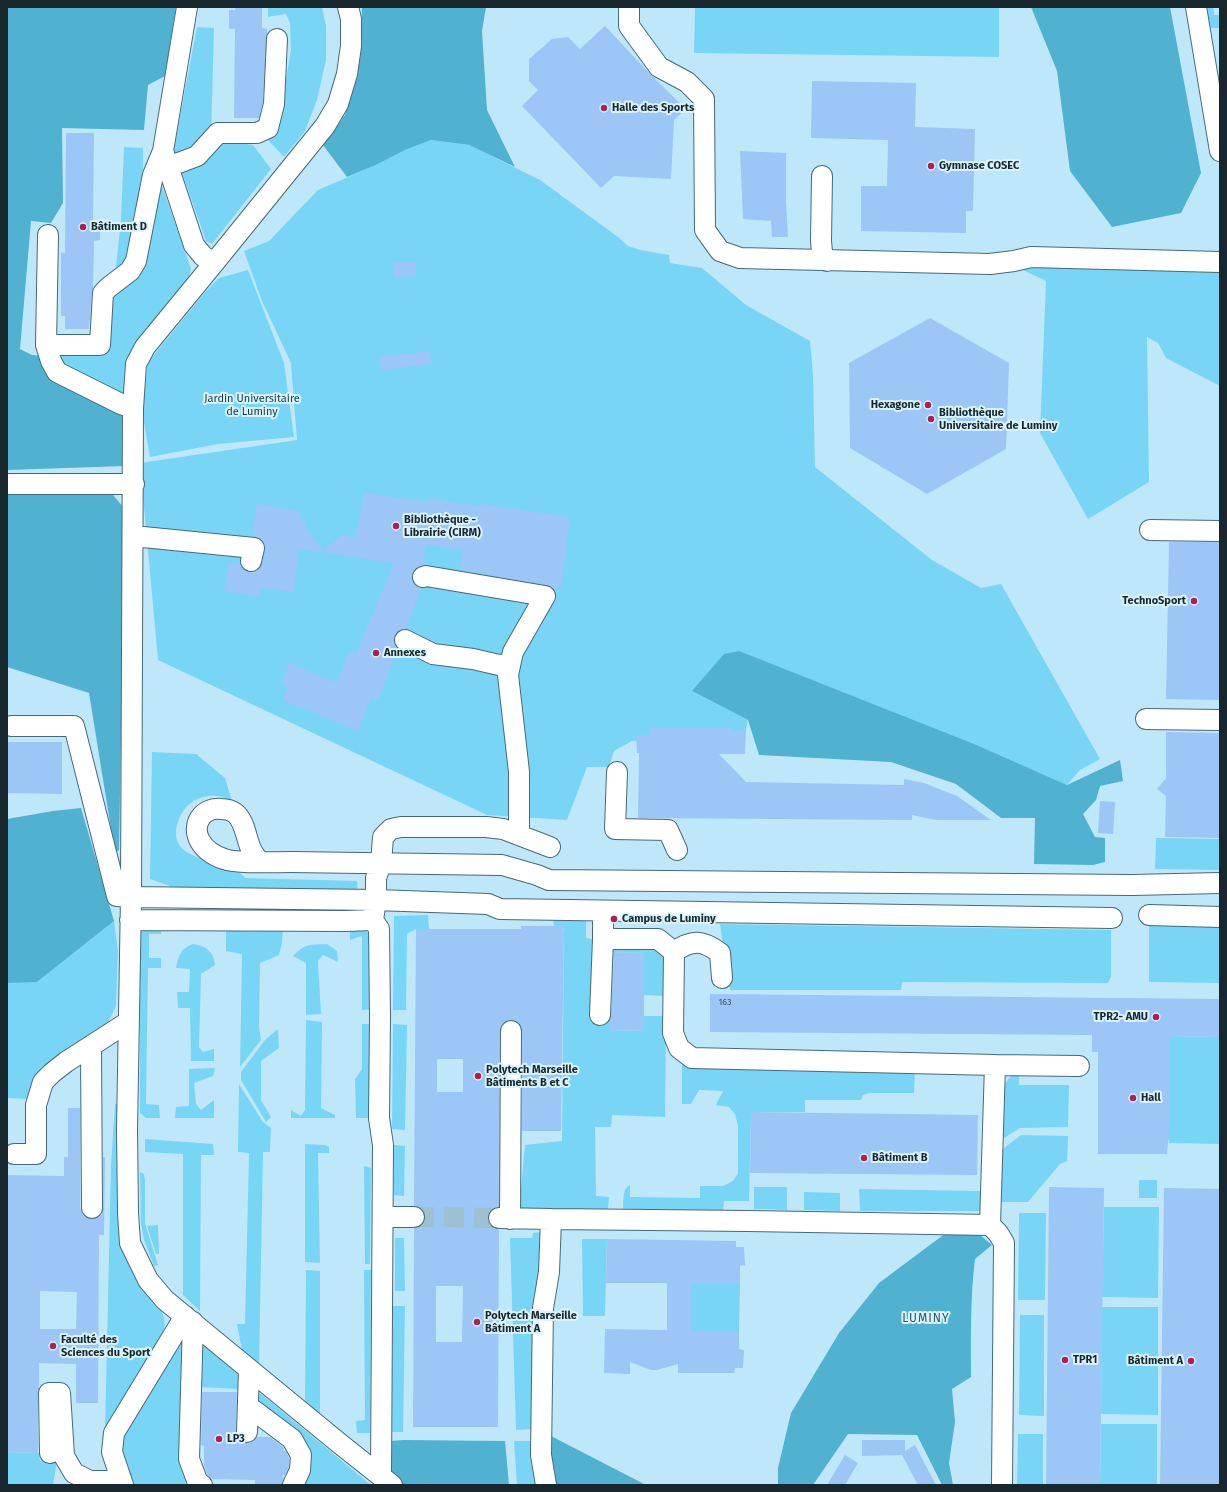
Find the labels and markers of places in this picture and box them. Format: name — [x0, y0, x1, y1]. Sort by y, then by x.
place label: Halle des Sports — [612, 101, 694, 115]
marker: Halle des Sports — [599, 103, 609, 113]
place label: Gymnase COSEC — [939, 159, 1019, 173]
marker: Gymnase COSEC — [926, 161, 936, 171]
place label: Bâtiment D — [91, 220, 147, 234]
marker: Bâtiment D — [78, 222, 88, 232]
place label: Hexagone — [871, 398, 920, 412]
marker: Hexagone — [923, 400, 933, 410]
place label: Bibliothèque Universitaire de Luminy — [939, 406, 1057, 432]
marker: Bibliothèque Universitaire de Luminy — [926, 414, 936, 424]
place label: Bibliothèque - Librairie (CIRM) — [404, 513, 481, 539]
marker: Bibliothèque - Librairie (CIRM) — [391, 521, 401, 531]
place label: TechnoSport — [1122, 594, 1186, 608]
marker: TechnoSport — [1189, 596, 1199, 606]
place label: Annexes — [384, 646, 426, 660]
marker: Annexes — [371, 648, 381, 658]
place label: Campus de Luminy — [622, 912, 716, 926]
marker: Campus de Luminy — [609, 914, 619, 924]
place label: TPR2- AMU — [1094, 1010, 1148, 1024]
marker: TPR2- AMU — [1151, 1012, 1161, 1022]
place label: Polytech Marseille Bâtiments B et C — [486, 1063, 578, 1089]
marker: Polytech Marseille Bâtiments B et C — [473, 1071, 483, 1081]
place label: Hall — [1141, 1091, 1161, 1105]
marker: Hall — [1128, 1093, 1138, 1103]
place label: Bâtiment B — [872, 1151, 928, 1165]
marker: Bâtiment B — [859, 1153, 869, 1163]
place label: Polytech Marseille Bâtiment A — [485, 1309, 577, 1335]
marker: Polytech Marseille Bâtiment A — [472, 1317, 482, 1327]
place label: Faculté des Sciences du Sport — [61, 1333, 151, 1359]
marker: Faculté des Sciences du Sport — [48, 1341, 58, 1351]
place label: TPR1 — [1073, 1353, 1097, 1367]
place label: Bâtiment A — [1128, 1354, 1183, 1368]
marker: TPR1 — [1060, 1355, 1070, 1365]
marker: Bâtiment A — [1186, 1356, 1196, 1366]
place label: LP3 — [227, 1432, 245, 1446]
marker: LP3 — [214, 1434, 224, 1444]

